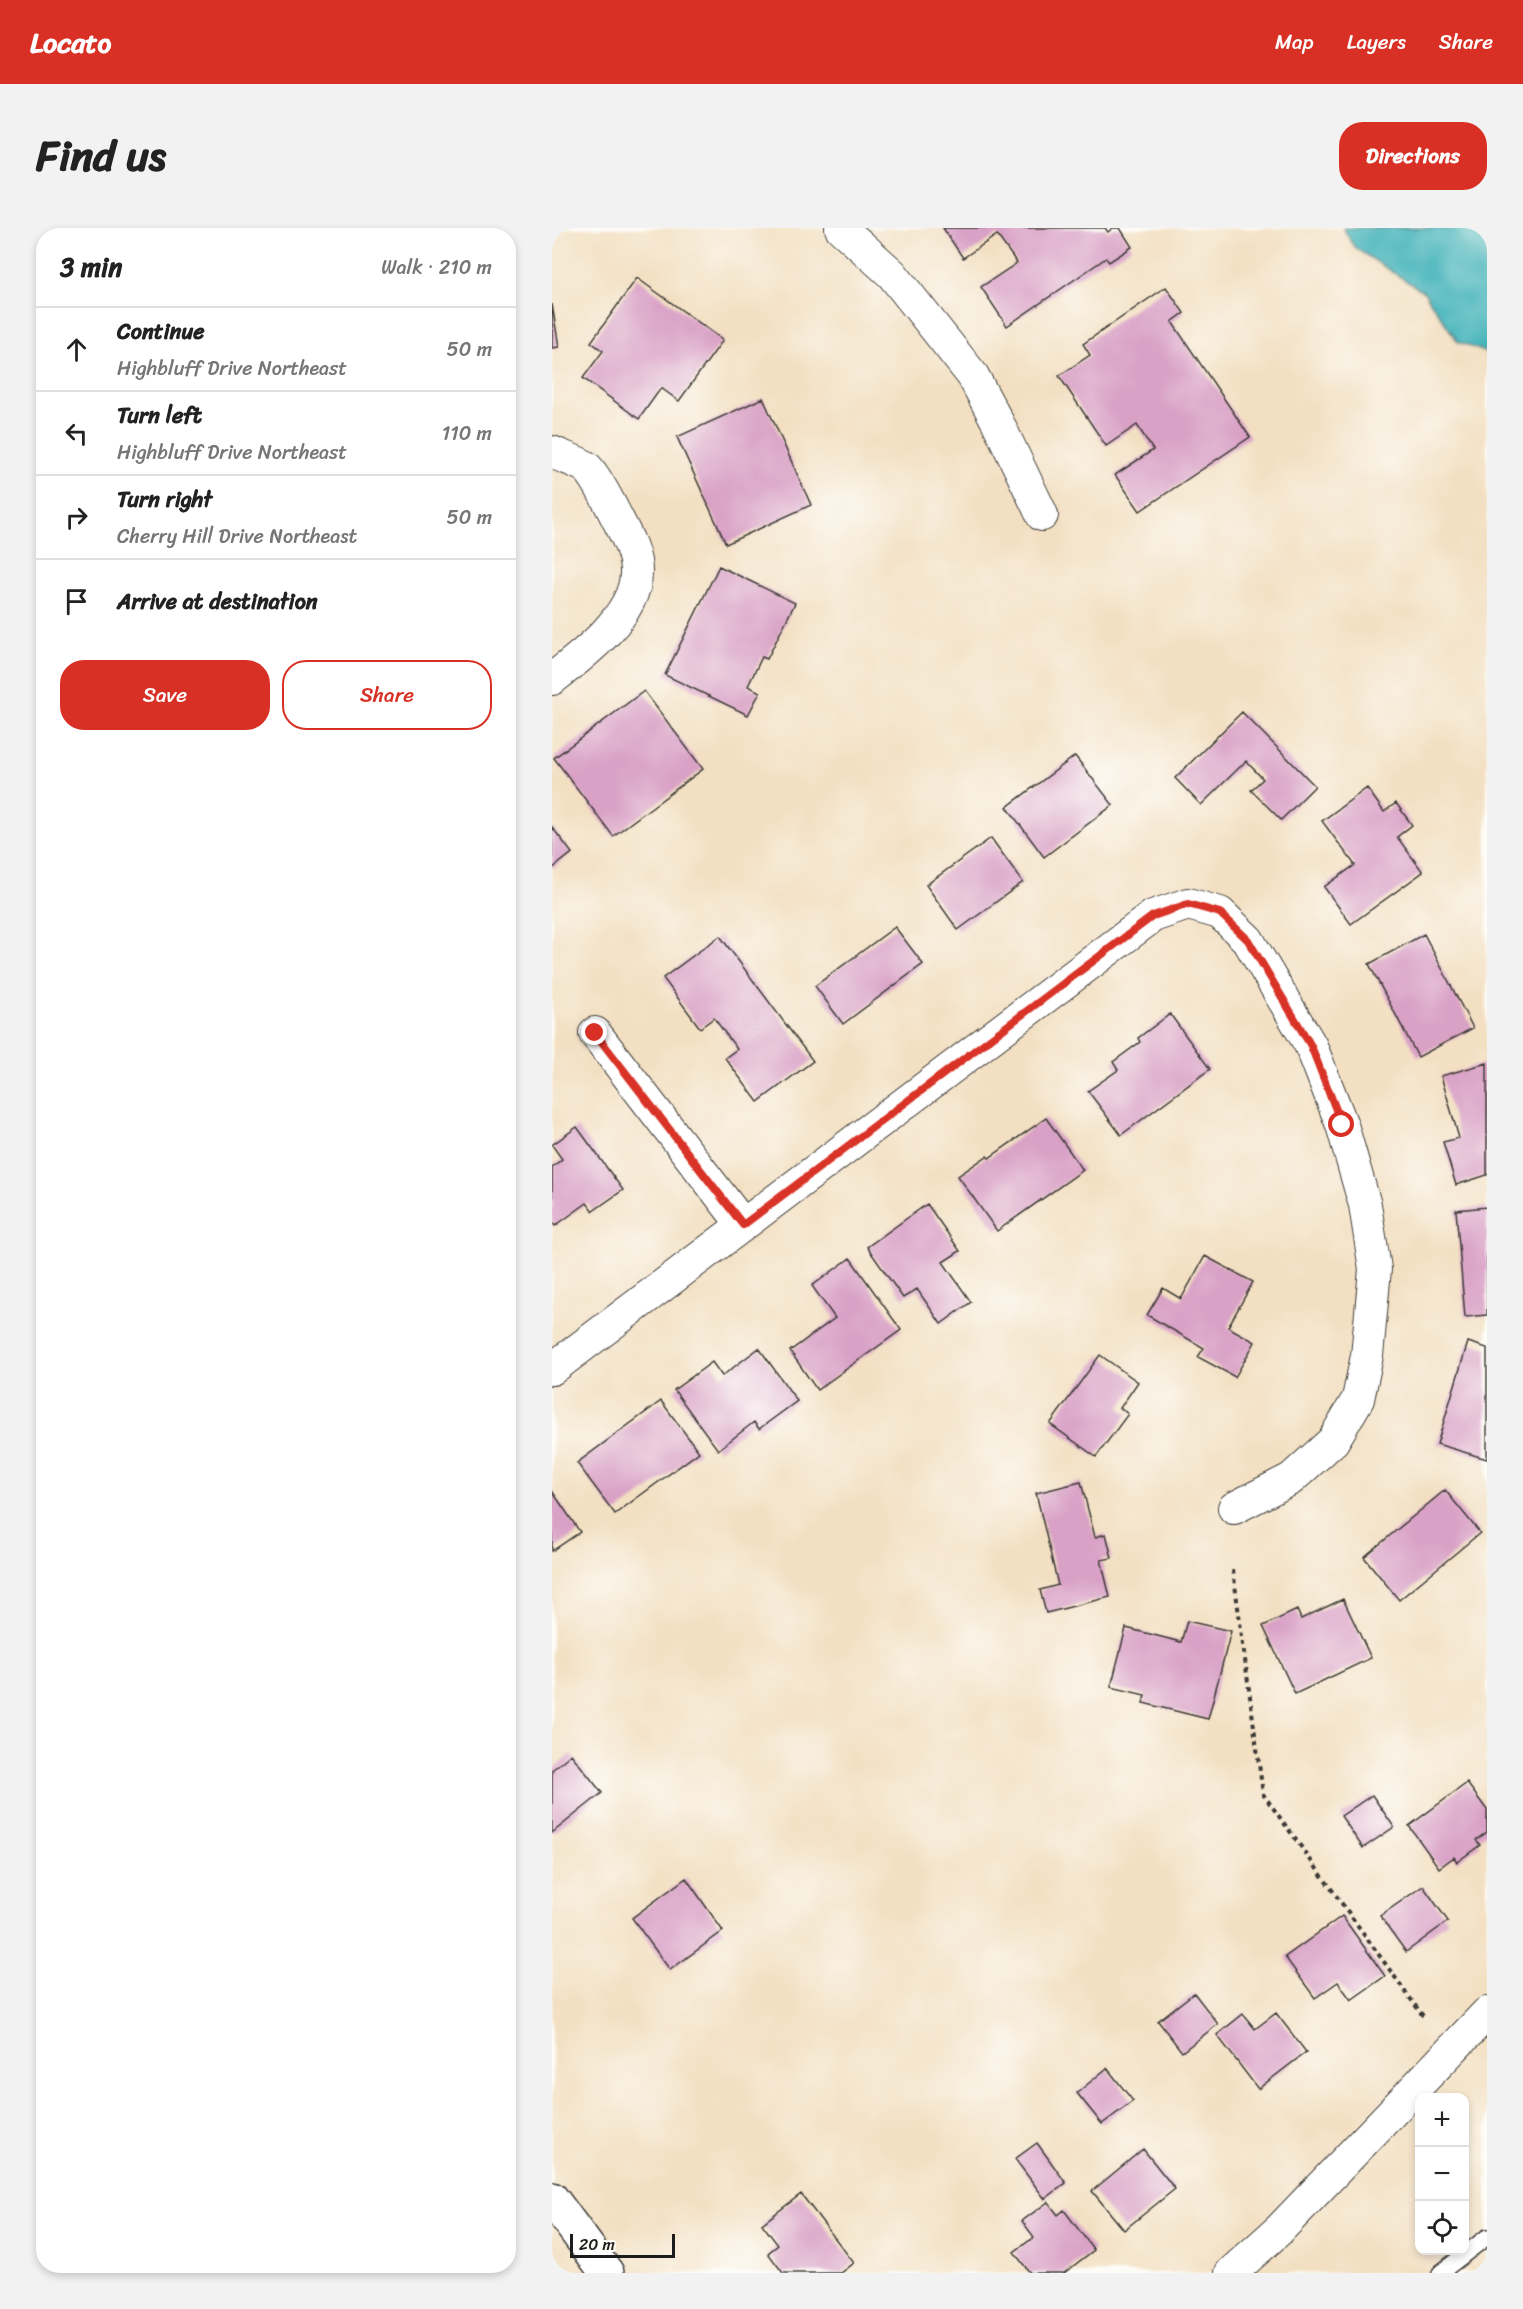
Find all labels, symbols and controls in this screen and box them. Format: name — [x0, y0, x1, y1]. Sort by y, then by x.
text: Locato — [30, 18, 111, 67]
text: Map — [1275, 23, 1314, 61]
text: Layers — [1347, 23, 1406, 61]
text: Share — [1439, 23, 1493, 61]
text: Find us — [36, 119, 166, 193]
button: Directions — [1339, 122, 1487, 190]
text: 3 min — [60, 244, 122, 290]
text: Walk · 210 m — [381, 250, 492, 285]
text: Continue — [117, 312, 205, 351]
text: 50 m — [447, 332, 492, 367]
icon: ahead — [60, 333, 93, 366]
text: Highbluff Drive Northeast — [117, 351, 347, 386]
text: Turn left — [117, 396, 202, 435]
text: 110 m — [442, 416, 492, 451]
icon: left — [60, 417, 93, 450]
text: Highbluff Drive Northeast — [117, 435, 347, 470]
text: Turn right — [117, 480, 212, 519]
text: 50 m — [447, 500, 492, 535]
icon: right — [60, 501, 93, 534]
text: Cherry Hill Drive Northeast — [117, 519, 357, 554]
text: Arrive at destination — [117, 582, 318, 621]
icon: arrive — [60, 585, 93, 618]
button: Save — [60, 660, 270, 730]
button: Share — [282, 660, 492, 730]
route end — [581, 1019, 607, 1045]
route start — [1328, 1111, 1354, 1137]
map controls — [1415, 2093, 1469, 2255]
button: + — [1415, 2093, 1469, 2147]
button: − — [1415, 2147, 1469, 2201]
button: locate — [1415, 2201, 1469, 2255]
text: 20 m — [579, 2230, 615, 2259]
scale bar — [570, 2231, 675, 2258]

